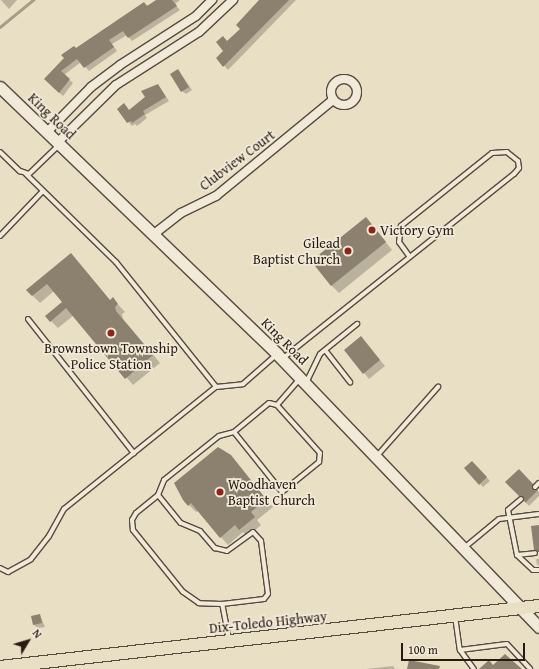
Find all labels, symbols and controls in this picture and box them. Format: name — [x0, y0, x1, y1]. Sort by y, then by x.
street label: King Road — [25, 89, 79, 143]
street label: Clubview Court — [196, 126, 278, 194]
place label: Victory Gym — [380, 222, 454, 238]
marker: Victory Gym — [367, 225, 377, 235]
place label: Gilead Baptist Church — [253, 235, 340, 268]
marker: Gilead Baptist Church — [343, 246, 353, 256]
street label: King Road — [258, 314, 312, 368]
marker: Brownstown Township Police Station — [106, 328, 116, 338]
place label: Brownstown Township Police Station — [44, 340, 178, 372]
place label: Woodhaven Baptist Church — [228, 476, 315, 508]
marker: Woodhaven Baptist Church — [215, 487, 225, 497]
street label: Dix-Toledo Highway — [208, 607, 328, 637]
north arrow — [8, 621, 48, 661]
text: N — [29, 626, 46, 641]
scale bar — [403, 635, 527, 661]
text: 100 m — [408, 641, 438, 658]

